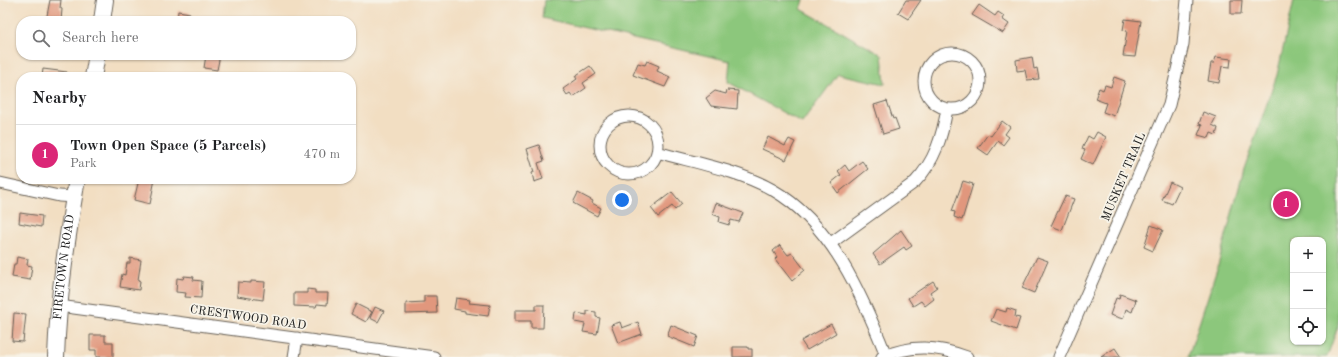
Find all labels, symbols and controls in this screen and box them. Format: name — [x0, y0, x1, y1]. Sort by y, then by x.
search box — [16, 16, 356, 60]
icon: search — [30, 27, 52, 49]
text: Search here — [62, 31, 139, 46]
text: Nearby — [32, 90, 87, 107]
street label: MUSKET TRAIL — [1100, 131, 1148, 223]
text: Town Open Space (5 Parcels) — [70, 139, 266, 154]
text: 1 — [41, 148, 49, 161]
text: 470 m — [303, 148, 340, 161]
text: Park — [70, 157, 97, 170]
pin: 1 — [1273, 189, 1299, 219]
your location — [612, 190, 632, 210]
street label: FIRETOWN ROAD — [52, 214, 77, 321]
map controls — [1290, 237, 1326, 345]
button: + — [1290, 237, 1326, 273]
button: − — [1290, 273, 1326, 309]
street label: CRESTWOOD ROAD — [189, 304, 307, 332]
button: locate — [1290, 309, 1326, 345]

